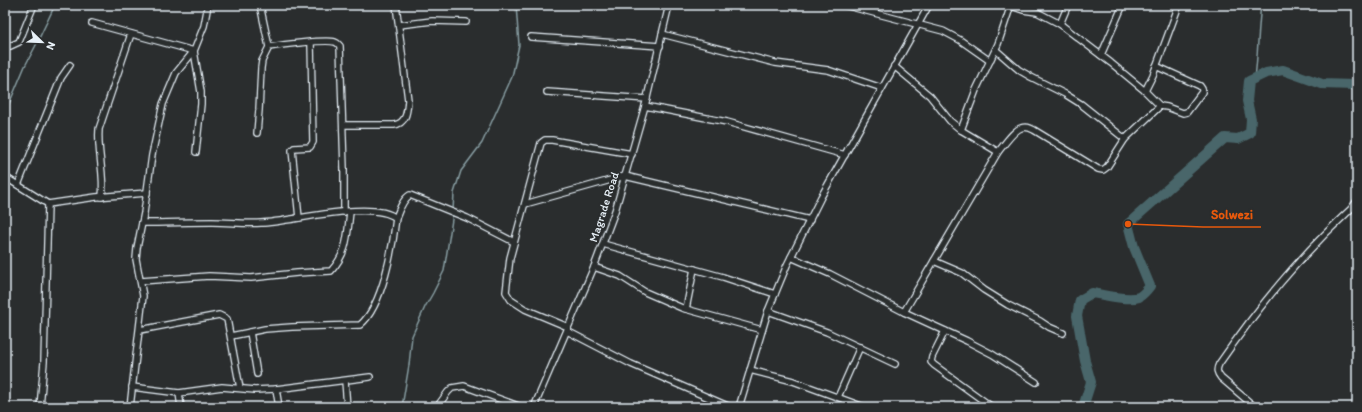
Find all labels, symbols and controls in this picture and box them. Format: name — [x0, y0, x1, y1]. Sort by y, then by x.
north arrow — [22, 22, 62, 62]
text: N — [43, 40, 58, 52]
street label: Magrade Road — [586, 170, 622, 244]
callout: Solwezi — [1203, 202, 1261, 227]
text: Solwezi — [1211, 207, 1253, 222]

